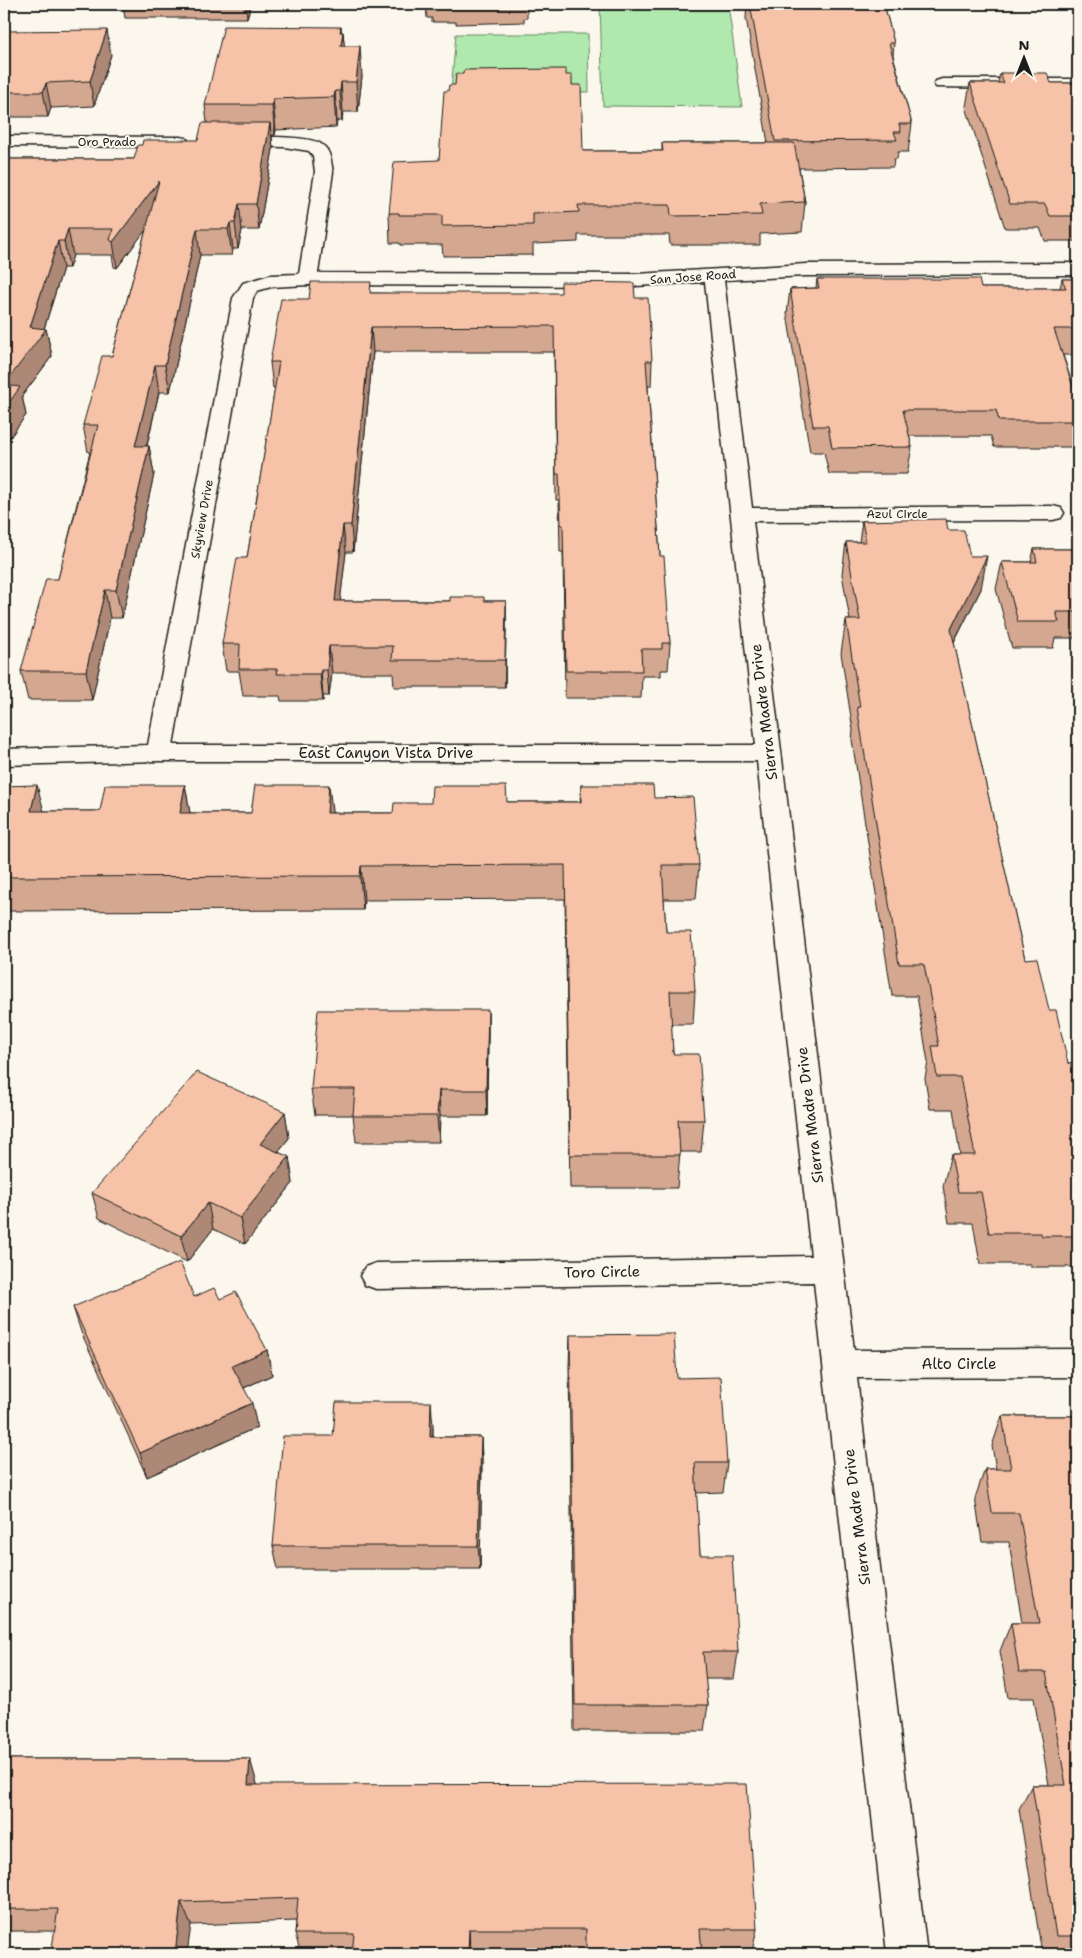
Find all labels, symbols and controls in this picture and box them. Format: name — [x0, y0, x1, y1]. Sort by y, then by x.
north arrow — [1000, 32, 1050, 82]
text: N — [1018, 36, 1030, 54]
street label: Oro Prado — [78, 134, 136, 150]
street label: San Jose Road — [649, 266, 737, 288]
street label: Skyview Drive — [187, 478, 217, 560]
street label: Azul Circle — [866, 506, 928, 522]
street label: Sierra Madre Drive — [746, 643, 782, 781]
street label: East Canyon Vista Drive — [298, 743, 474, 763]
street label: Sierra Madre Drive — [792, 1046, 828, 1184]
street label: Toro Circle — [564, 1261, 640, 1283]
street label: Alto Circle — [922, 1354, 996, 1374]
street label: Sierra Madre Drive — [839, 1448, 875, 1586]

